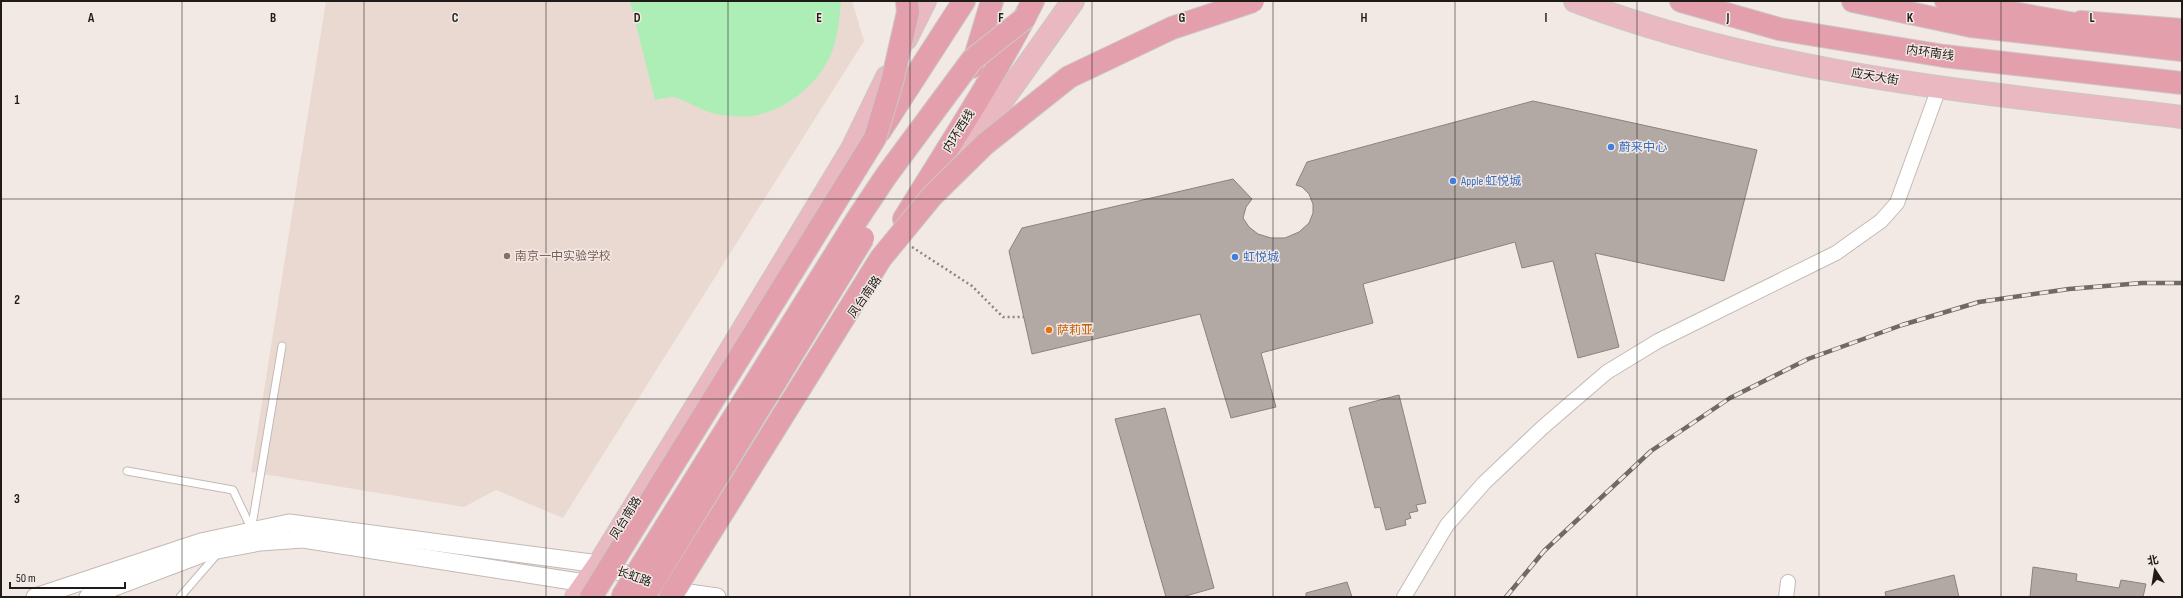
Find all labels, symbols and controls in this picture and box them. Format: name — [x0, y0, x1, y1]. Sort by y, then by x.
text: A — [87, 10, 95, 26]
text: B — [270, 10, 276, 26]
text: C — [452, 10, 459, 26]
text: D — [634, 10, 641, 26]
text: E — [816, 10, 822, 26]
text: F — [998, 10, 1004, 26]
text: G — [1179, 10, 1186, 26]
text: H — [1361, 10, 1368, 26]
text: I — [1545, 10, 1548, 26]
text: J — [1726, 10, 1730, 26]
text: K — [1907, 10, 1914, 26]
text: L — [2089, 10, 2095, 26]
street label: 内环南线 — [1905, 42, 1955, 64]
street label: 应天大街 — [1850, 65, 1900, 89]
text: 1 — [14, 92, 20, 108]
street label: 内环西线 — [940, 107, 978, 155]
place label: 蔚来中心 — [1619, 140, 1667, 155]
marker: 蔚来中心 — [1606, 142, 1616, 152]
place label: Apple 虹悦城 — [1460, 174, 1521, 189]
marker: Apple 虹悦城 — [1448, 176, 1458, 186]
place label: 南京一中实验学校 — [515, 249, 611, 264]
place label: 虹悦城 — [1243, 250, 1279, 265]
marker: 南京一中实验学校 — [502, 251, 512, 261]
marker: 虹悦城 — [1230, 252, 1240, 262]
street label: 凤台南路 — [845, 273, 885, 321]
text: 2 — [14, 292, 20, 308]
place label: 萨莉亚 — [1057, 323, 1093, 338]
marker: 萨莉亚 — [1044, 325, 1054, 335]
text: 3 — [14, 491, 20, 507]
street label: 凤台南路 — [607, 494, 645, 542]
north arrow — [2135, 550, 2175, 590]
text: 北 — [2146, 553, 2160, 568]
scale bar — [10, 564, 125, 590]
street label: 长虹路 — [615, 564, 653, 590]
text: 50 m — [16, 571, 36, 586]

